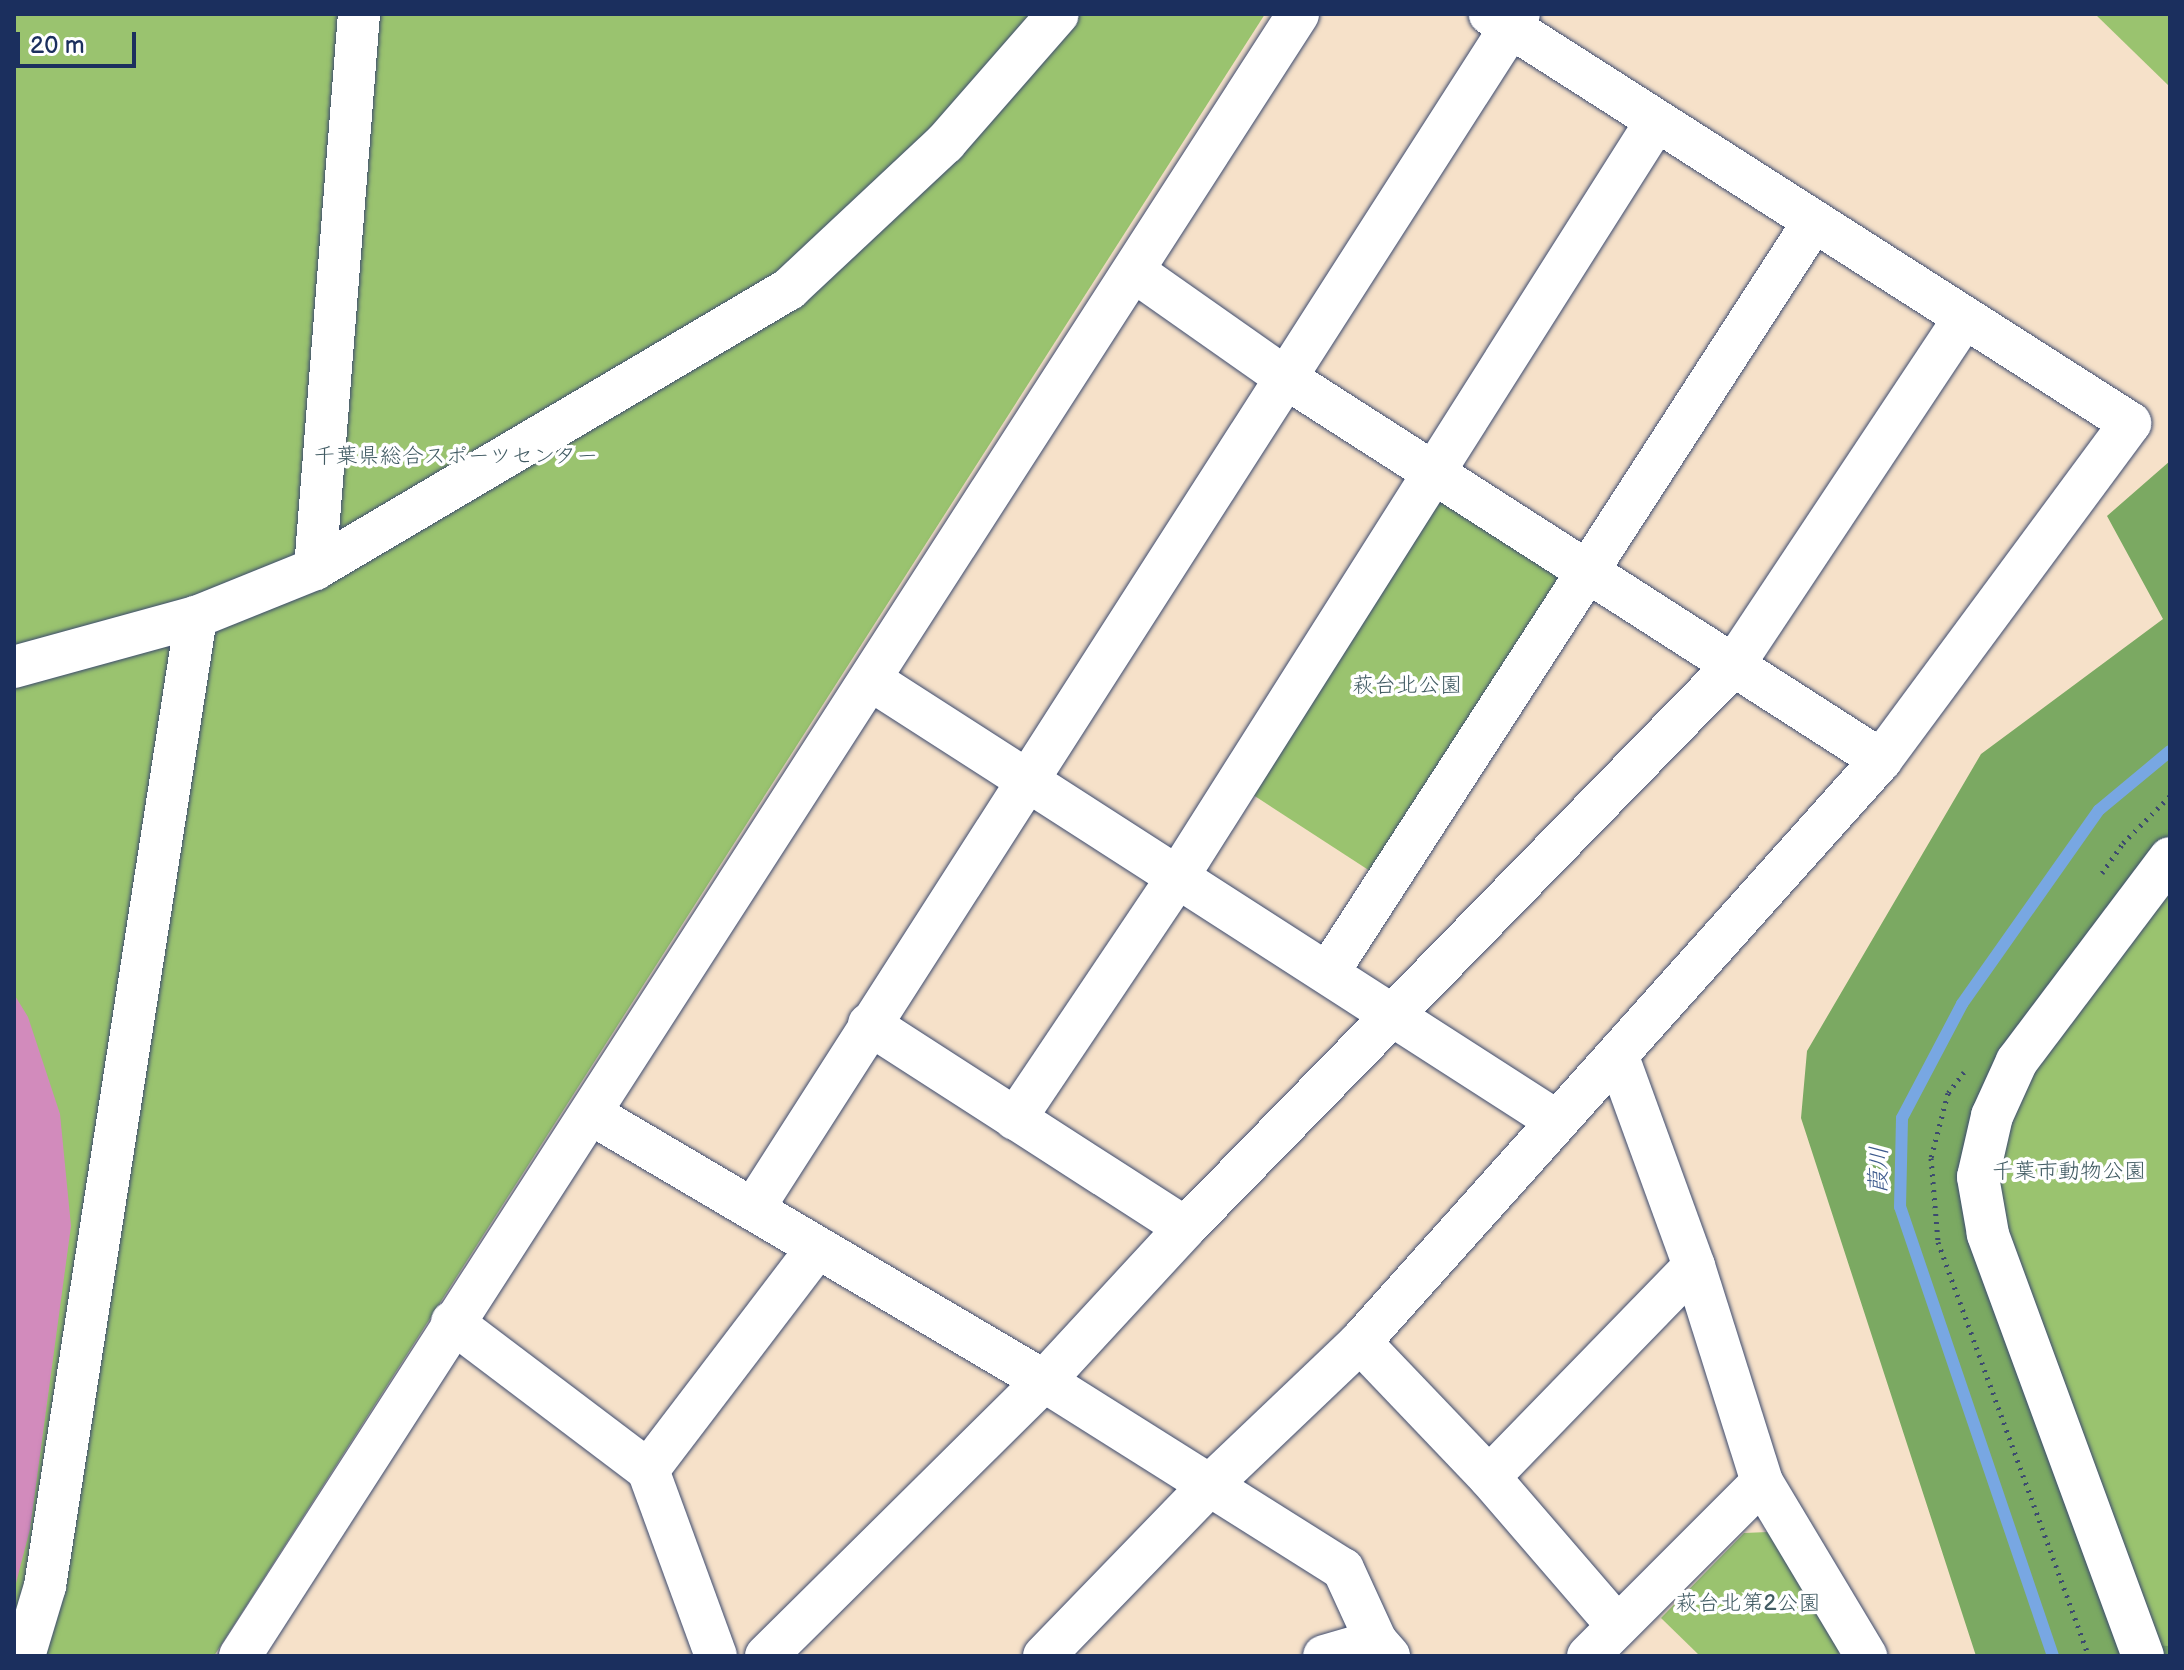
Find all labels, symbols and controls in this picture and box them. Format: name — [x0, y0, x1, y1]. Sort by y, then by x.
scale bar — [20, 16, 140, 66]
text: 20 m — [30, 31, 85, 60]
park label: 千葉県総合スポーツセンター — [313, 444, 599, 470]
park label: 萩台北公園 — [1352, 673, 1462, 699]
water label: 葭川 — [1864, 1146, 1894, 1194]
park label: 千葉市動物公園 — [1992, 1159, 2146, 1185]
park label: 萩台北第2公園 — [1676, 1591, 1820, 1617]

